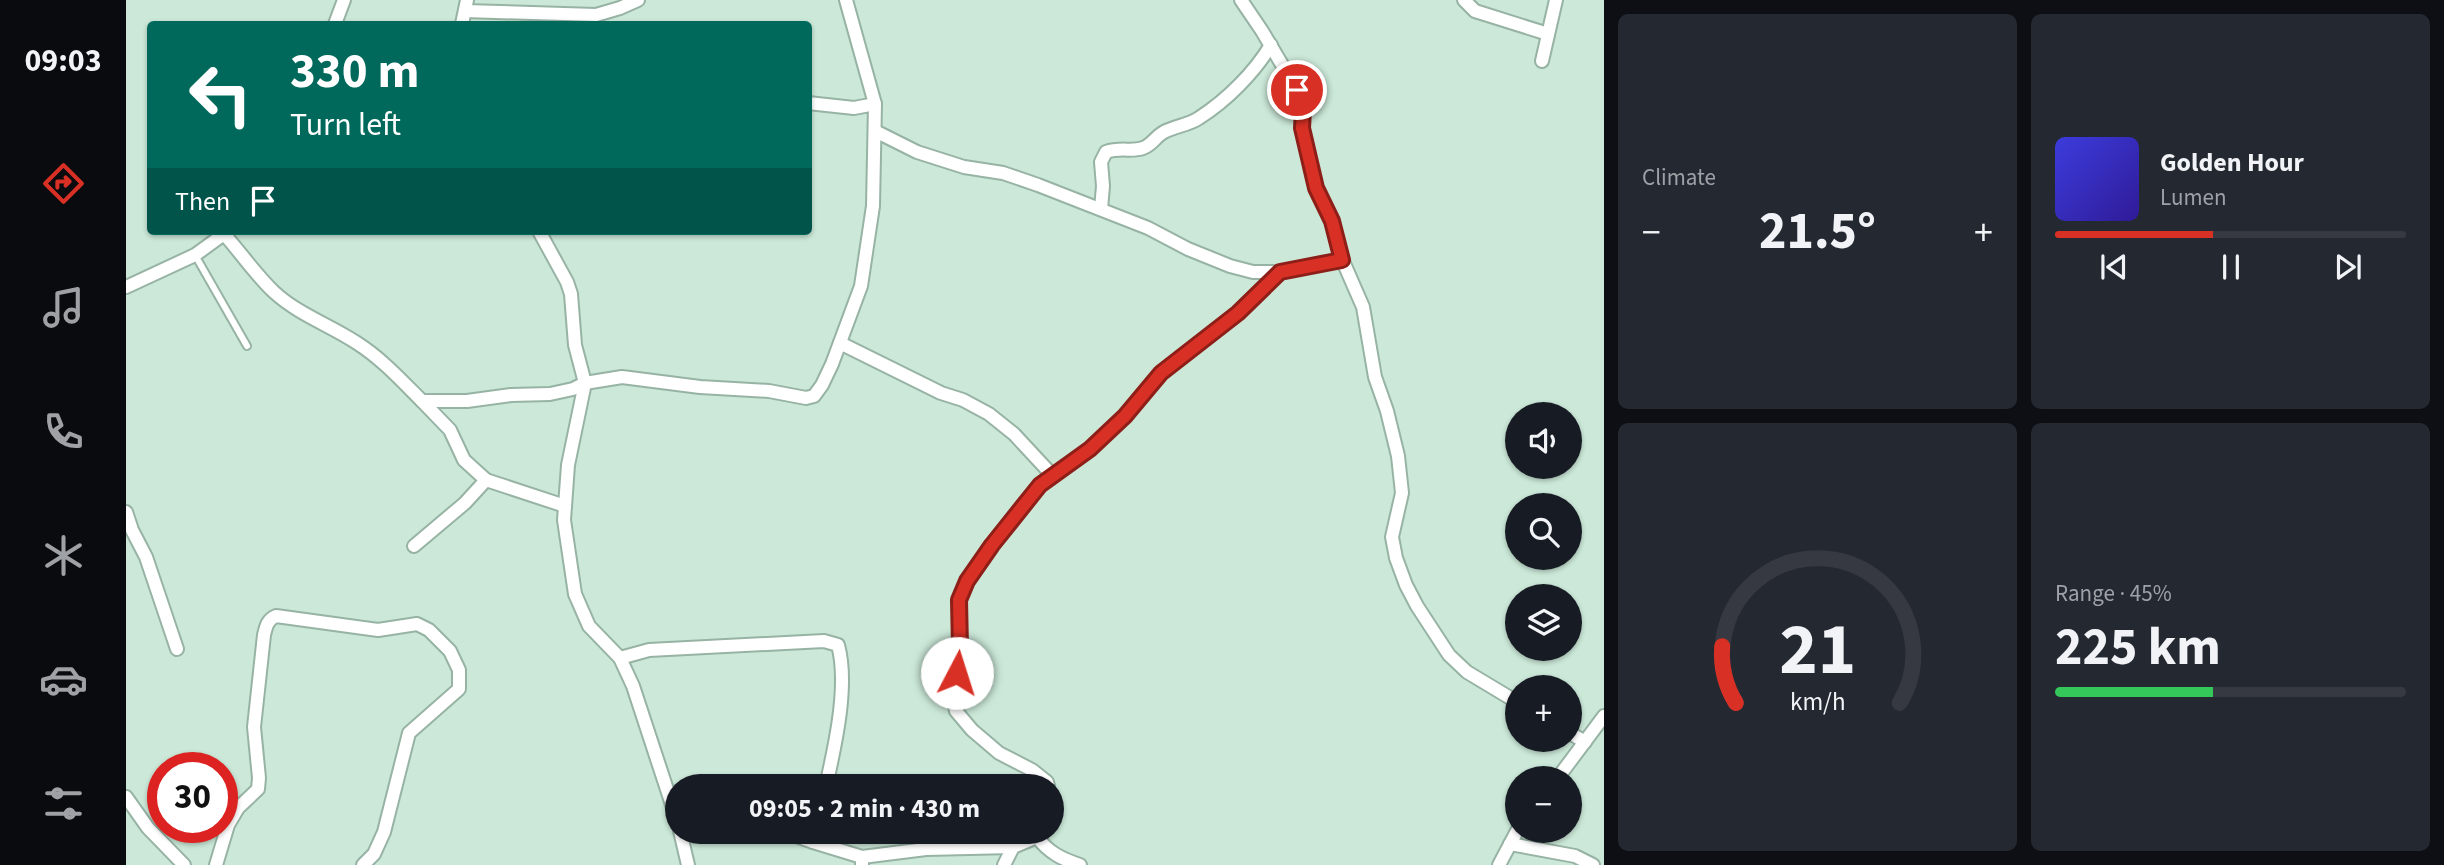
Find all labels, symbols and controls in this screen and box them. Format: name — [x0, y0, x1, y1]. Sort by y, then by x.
text: 330 m — [290, 37, 419, 107]
text: 09:03 — [24, 38, 102, 84]
icon: left — [175, 49, 266, 140]
pin — [1267, 60, 1327, 120]
icon: arrive — [1278, 71, 1316, 109]
text: Turn left — [290, 102, 401, 148]
text: Golden Hour — [2160, 144, 2304, 181]
icon: directions — [39, 159, 88, 208]
text: Climate — [1642, 161, 1716, 194]
text: Lumen — [2160, 181, 2227, 214]
icon: arrive — [244, 182, 282, 220]
text: Then — [175, 183, 230, 220]
text: 21.5° — [1759, 195, 1876, 269]
text: − — [1642, 206, 1661, 260]
text: + — [1974, 206, 1993, 260]
icon: previous — [2095, 248, 2133, 286]
icon: pause — [2212, 248, 2250, 286]
icon: next — [2329, 248, 2367, 286]
icon: music — [39, 283, 88, 332]
map controls — [1505, 402, 1582, 843]
button: sound — [1505, 402, 1582, 479]
icon: phone — [39, 407, 88, 456]
button: search — [1505, 493, 1582, 570]
icon: climate — [39, 531, 88, 580]
text: Range · 45% — [2055, 577, 2172, 610]
button: layers — [1505, 584, 1582, 661]
text: 21 — [1779, 598, 1856, 702]
text: 225 km — [2055, 611, 2221, 685]
position arrow — [920, 636, 994, 710]
icon: car — [39, 655, 88, 704]
button: + — [1505, 675, 1582, 752]
text: km/h — [1790, 684, 1845, 720]
speed limit sign: 30 — [147, 752, 238, 843]
button: − — [1505, 766, 1582, 843]
icon: filters — [39, 779, 88, 828]
text: 09:05 · 2 min · 430 m — [749, 790, 980, 827]

